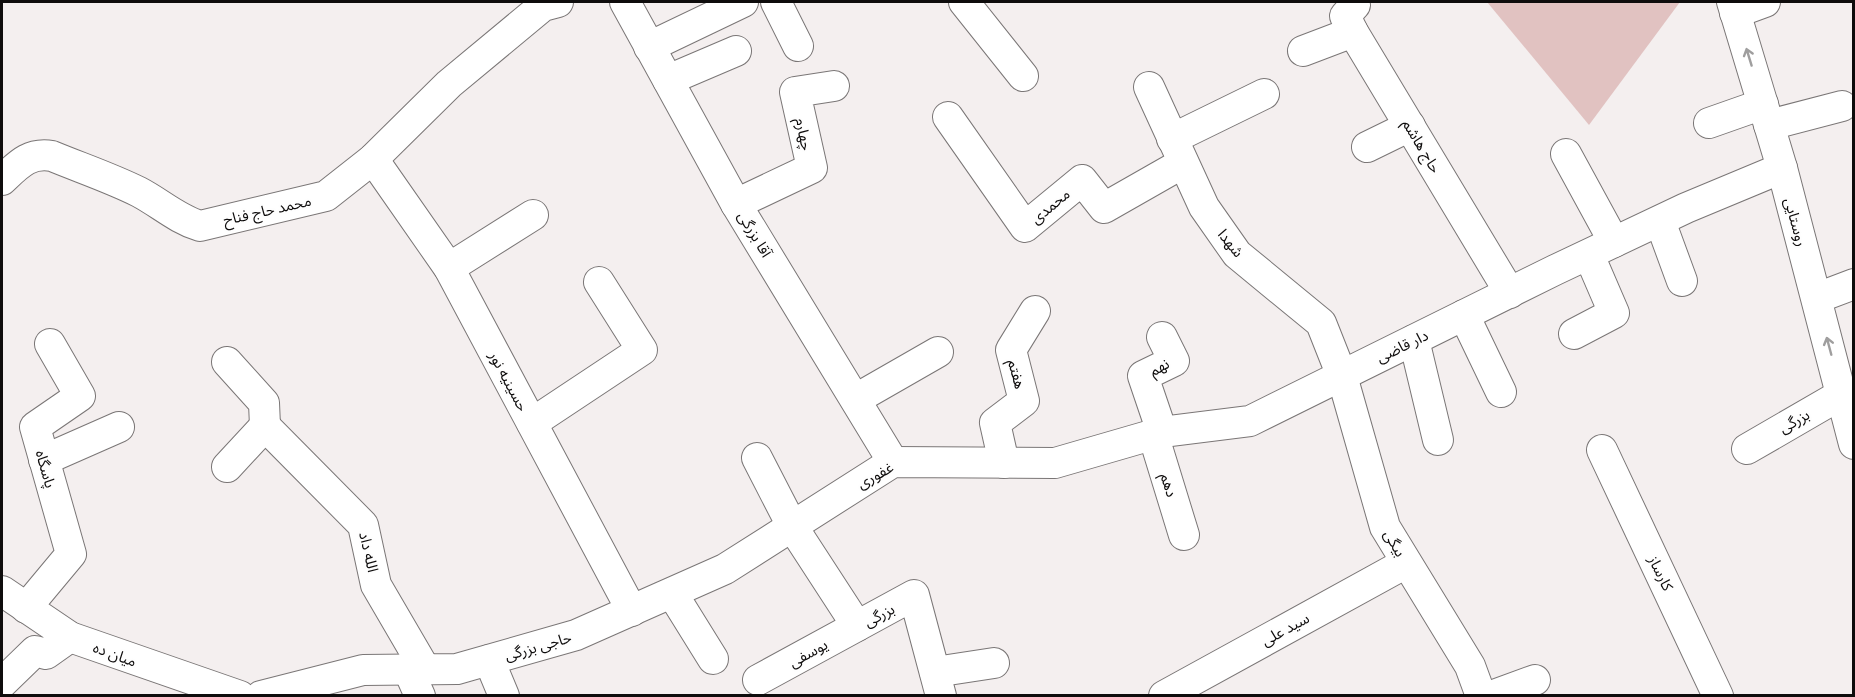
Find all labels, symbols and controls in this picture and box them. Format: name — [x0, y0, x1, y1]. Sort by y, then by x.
one-way arrow — [1743, 48, 1754, 67]
street label: چهارم — [789, 116, 816, 153]
street label: حاج هاشم — [1396, 116, 1445, 178]
street label: محمدی — [1027, 185, 1074, 228]
street label: محمد حاج فناح — [221, 192, 314, 232]
street label: روستایی — [1780, 196, 1811, 248]
street label: آقا بزرگی — [734, 208, 776, 261]
street label: شهدا — [1214, 226, 1247, 261]
street label: دار قاضی — [1373, 326, 1431, 367]
one-way arrow — [1823, 337, 1835, 356]
street label: حسینیه نور — [485, 347, 532, 415]
street label: نهم — [1146, 355, 1173, 382]
street label: هفتم — [1002, 357, 1029, 391]
street label: بزرگی — [1776, 406, 1813, 437]
street label: پاسگاه — [30, 448, 60, 491]
street label: غفوری — [854, 458, 897, 493]
street label: دهم — [1154, 471, 1181, 500]
street label: بیگی — [1380, 526, 1409, 560]
street label: الله داد — [356, 530, 382, 574]
street label: کارساز — [1644, 552, 1677, 595]
street label: بزرگی — [861, 600, 898, 631]
street label: سید علی — [1258, 609, 1313, 650]
street label: حاجی بزرگی — [503, 628, 574, 665]
street label: یوسفی — [786, 635, 831, 671]
street label: میان ده — [91, 638, 139, 671]

